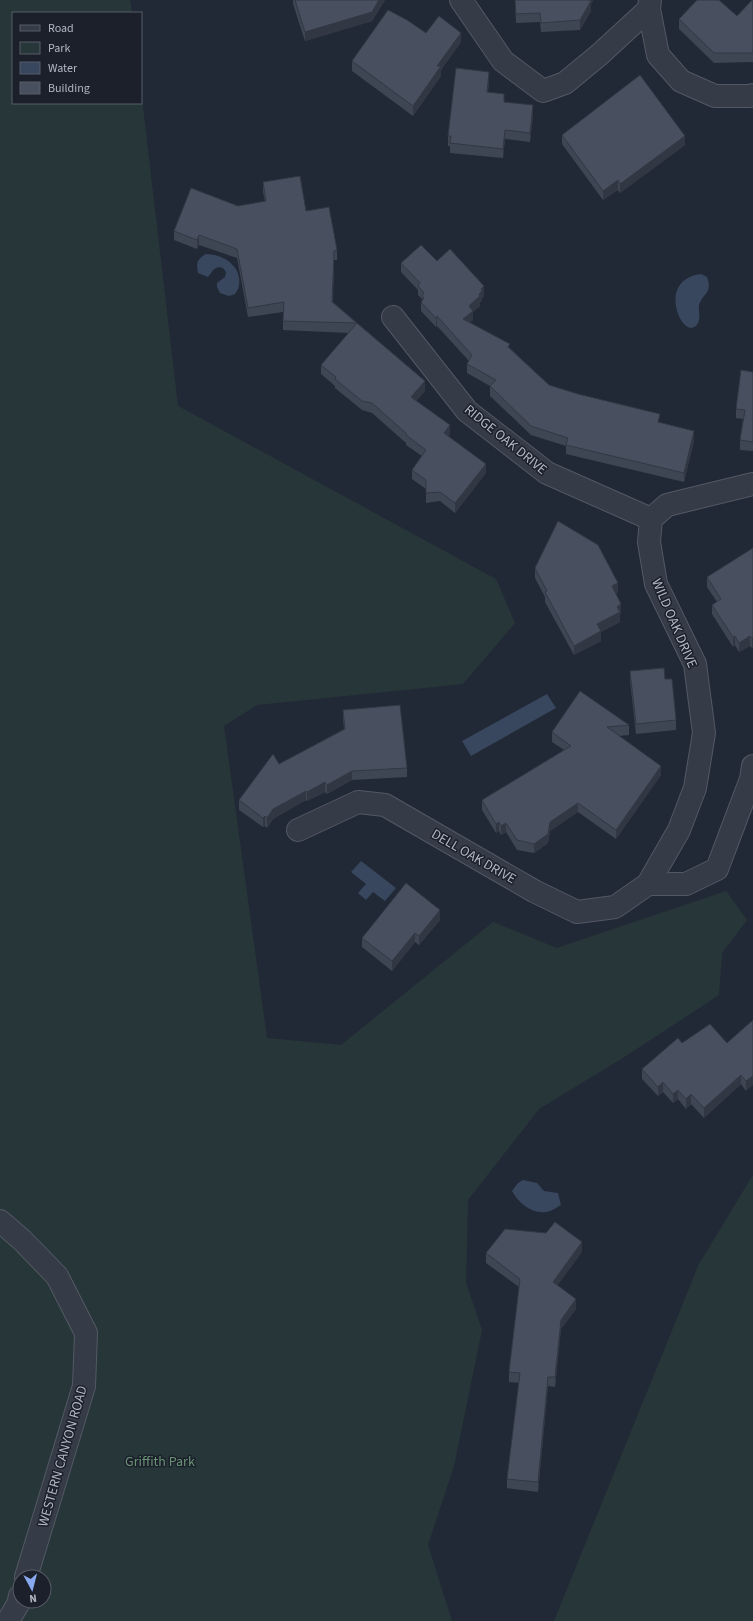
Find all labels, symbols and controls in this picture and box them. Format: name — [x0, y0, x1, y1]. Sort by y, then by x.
legend — [12, 12, 142, 104]
text: Road — [48, 20, 74, 37]
text: Park — [48, 40, 70, 57]
text: Water — [48, 60, 78, 77]
text: Building — [48, 80, 90, 97]
street label: RIDGE OAK DRIVE — [460, 400, 551, 480]
street label: WILD OAK DRIVE — [646, 576, 702, 671]
street label: DELL OAK DRIVE — [427, 824, 520, 889]
street label: WESTERN CANYON ROAD — [33, 1383, 93, 1529]
park label: Griffith Park — [125, 1452, 195, 1472]
north arrow — [12, 1569, 52, 1609]
text: N — [29, 1591, 38, 1606]

